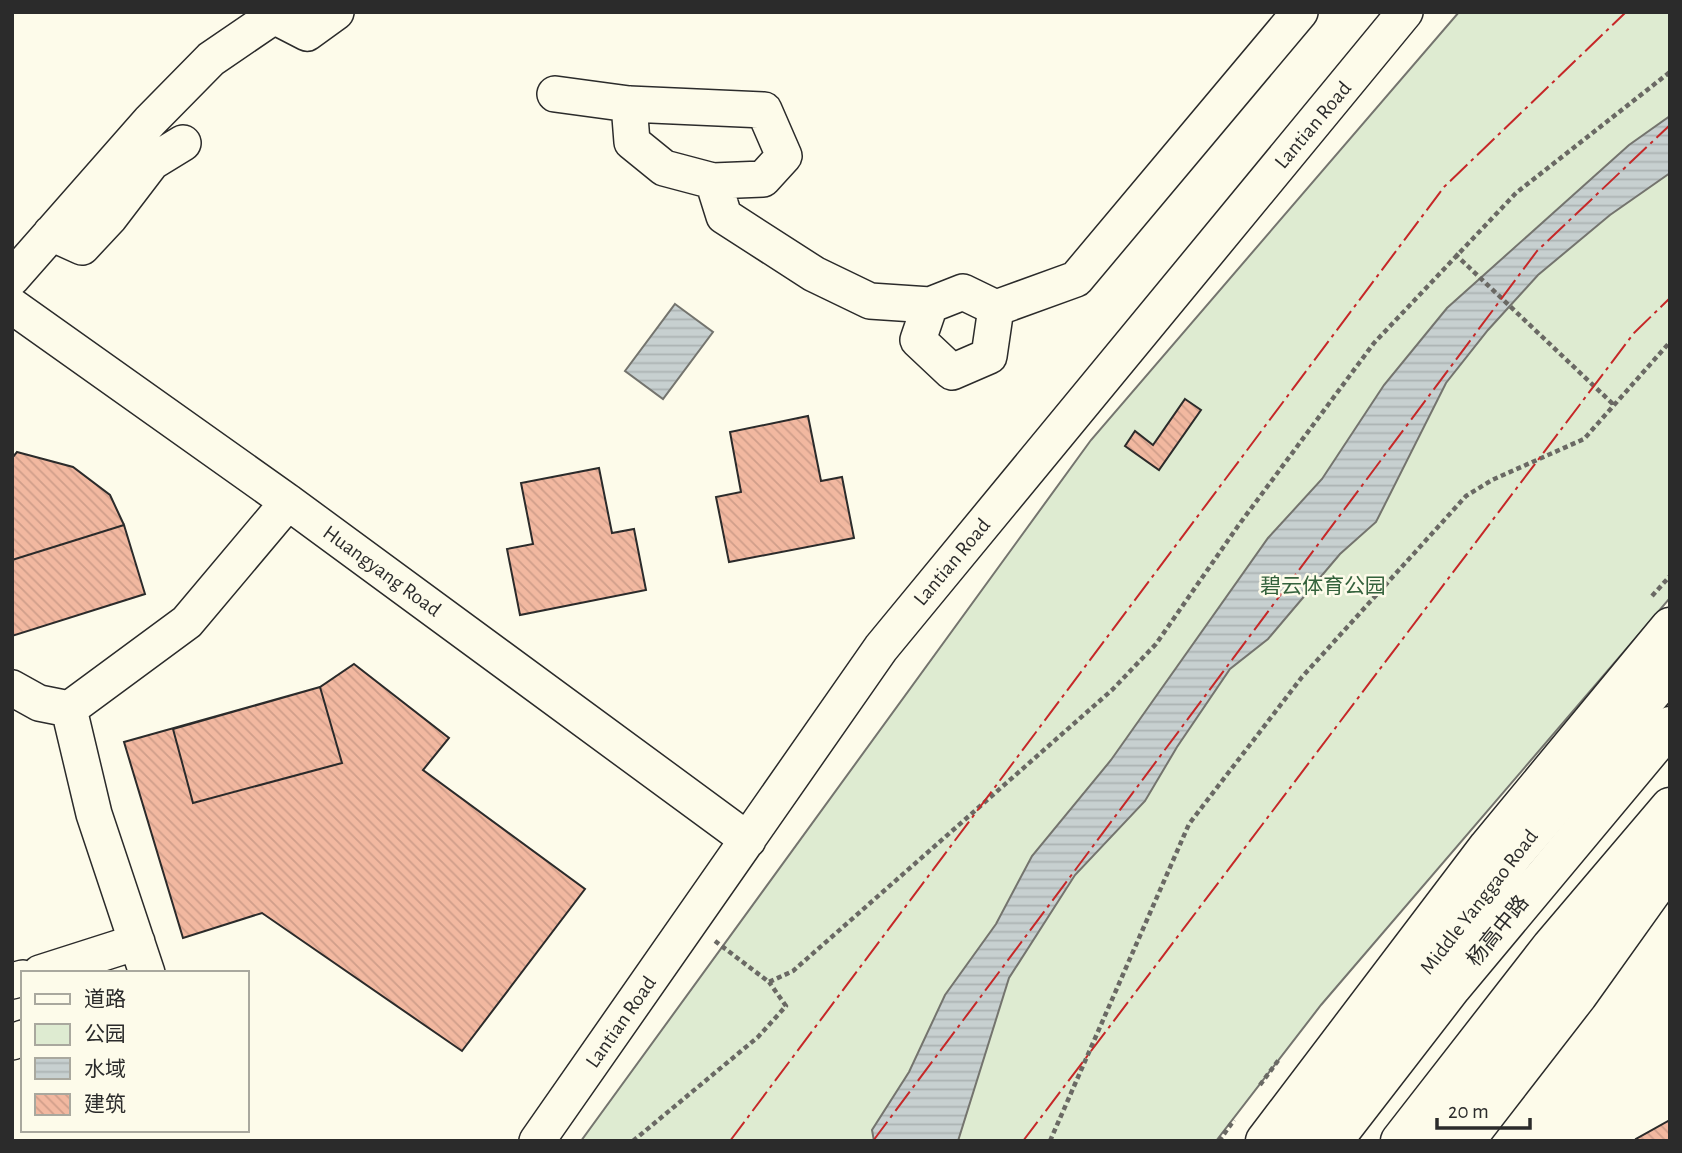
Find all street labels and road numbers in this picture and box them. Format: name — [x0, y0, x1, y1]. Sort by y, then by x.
street label: Lantian Road — [1271, 77, 1355, 173]
street label: Lantian Road — [910, 514, 994, 610]
street label: Huangyang Road — [319, 521, 445, 621]
street label: Middle Yanggao Road — [1416, 826, 1542, 978]
street label: 杨高中路 — [1463, 891, 1533, 970]
street label: Lantian Road — [582, 972, 660, 1072]

